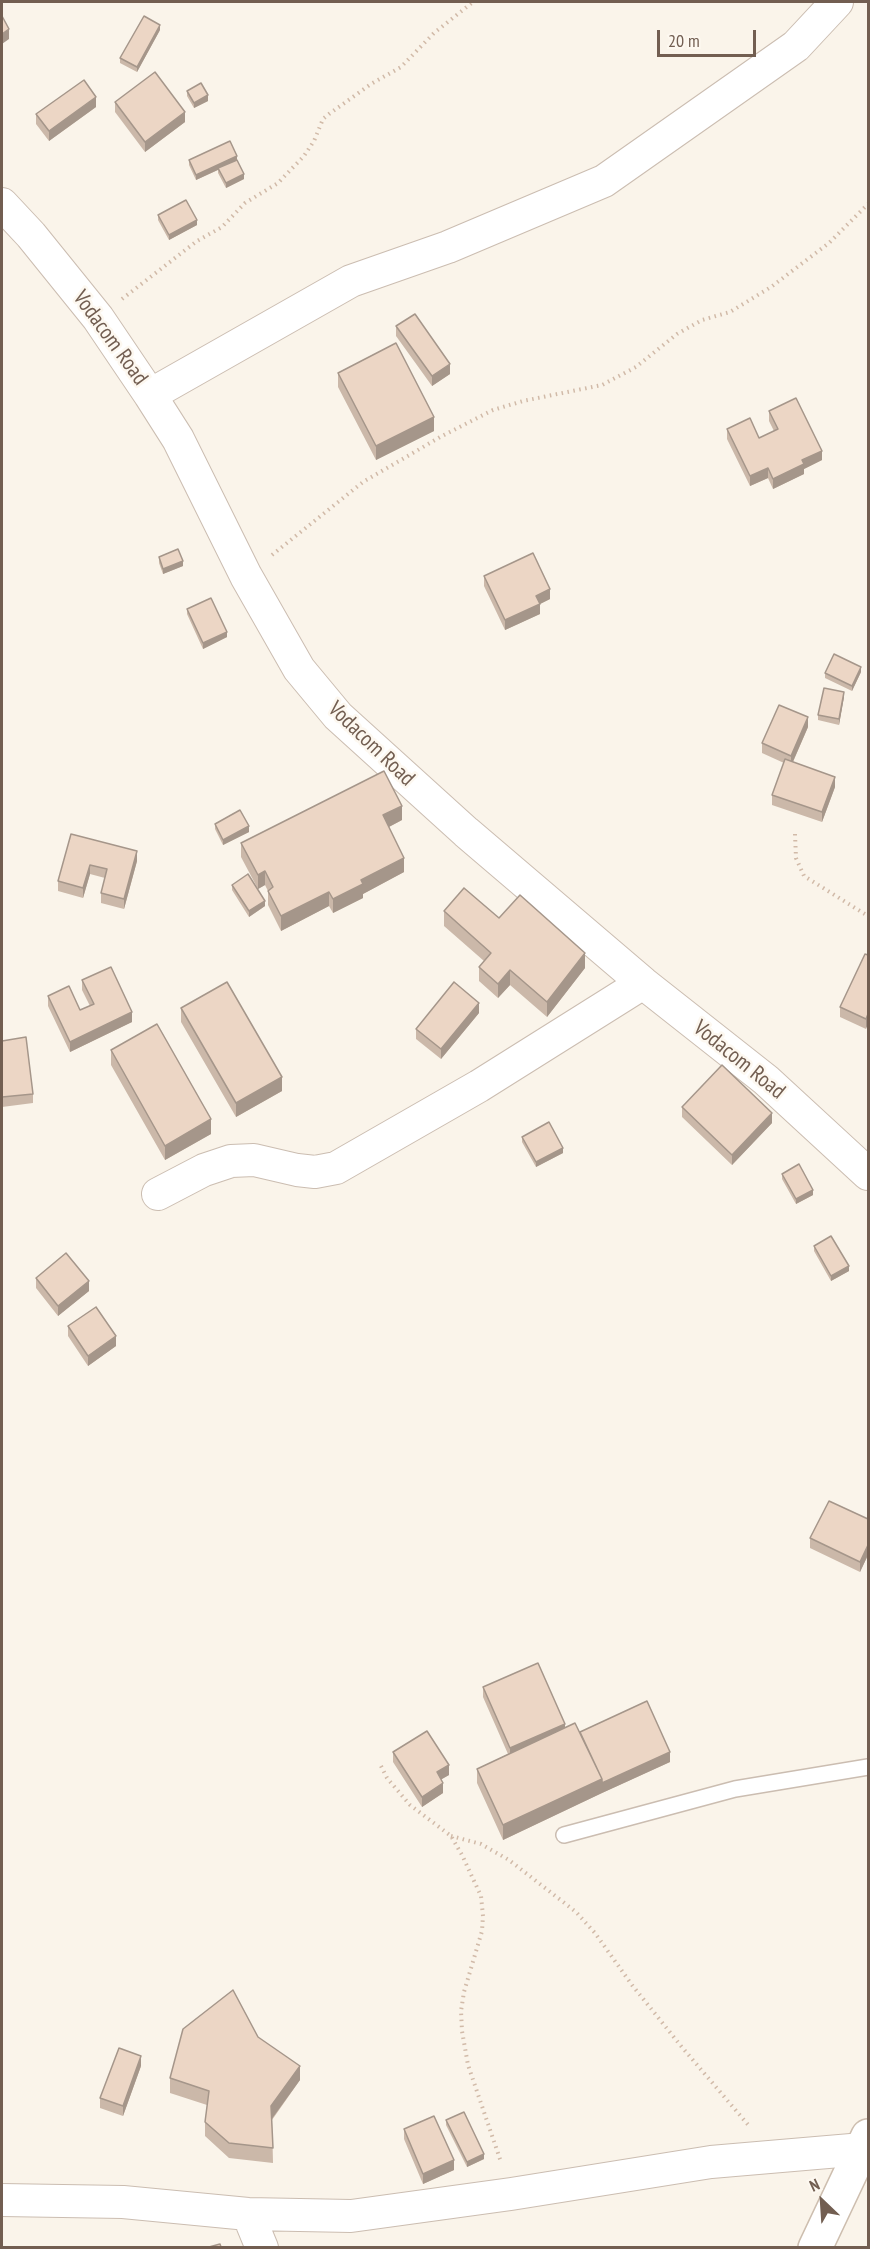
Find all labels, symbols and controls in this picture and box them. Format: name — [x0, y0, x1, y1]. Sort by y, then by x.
scale bar — [660, 18, 759, 56]
text: 20 m — [668, 29, 700, 52]
street label: Vodacom Road — [67, 286, 153, 390]
street label: Vodacom Road — [322, 696, 420, 792]
street label: Vodacom Road — [688, 1015, 790, 1105]
north arrow — [792, 2171, 852, 2231]
text: N — [806, 2174, 823, 2196]

